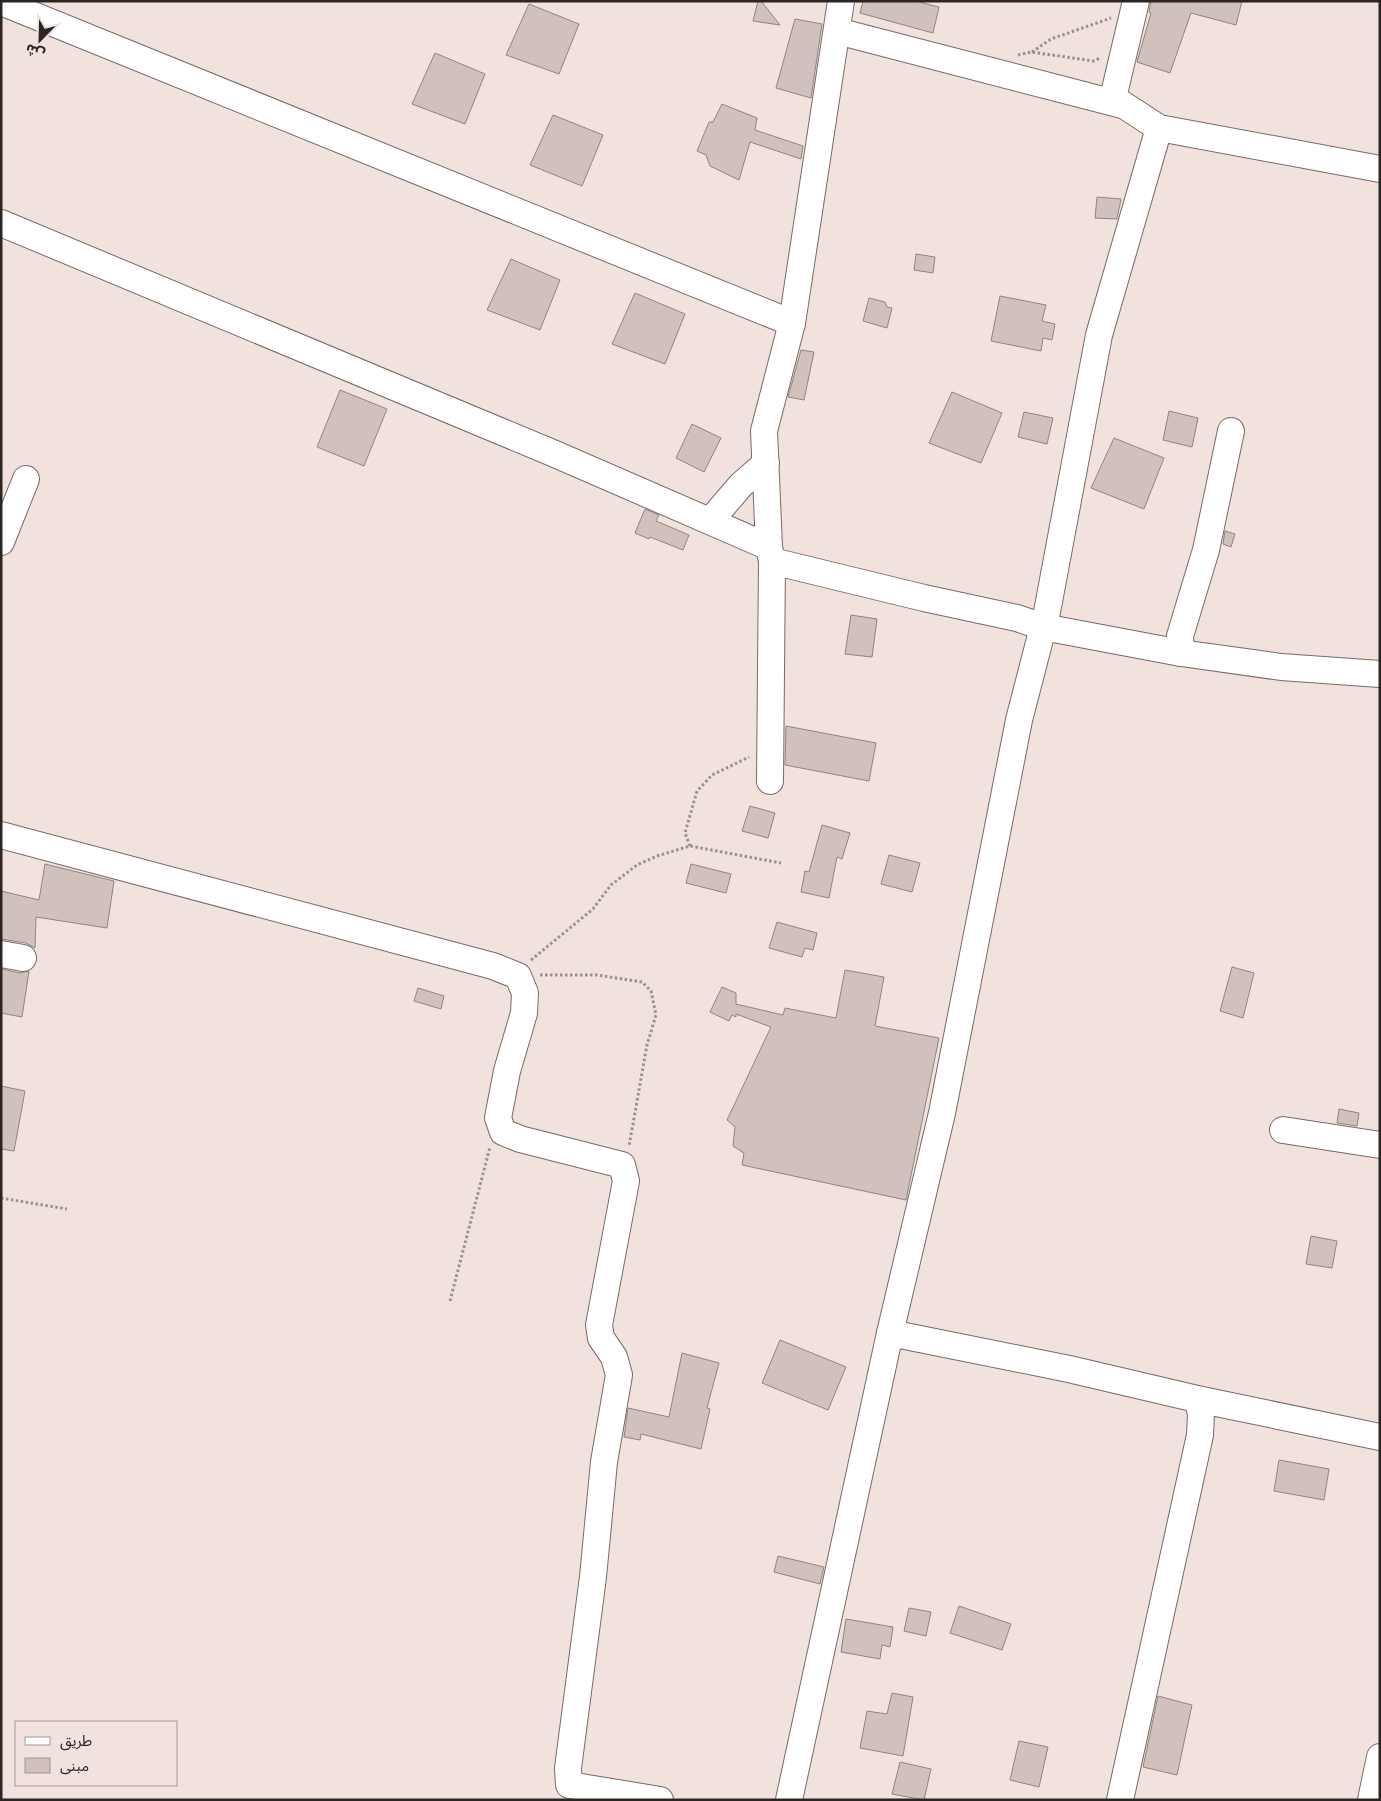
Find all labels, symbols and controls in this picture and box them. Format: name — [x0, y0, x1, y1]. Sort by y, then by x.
north arrow — [15, 15, 65, 65]
text: ش — [23, 41, 47, 63]
legend — [15, 1721, 178, 1786]
text: طريق — [60, 1732, 92, 1751]
text: مبنى — [60, 1757, 89, 1775]

